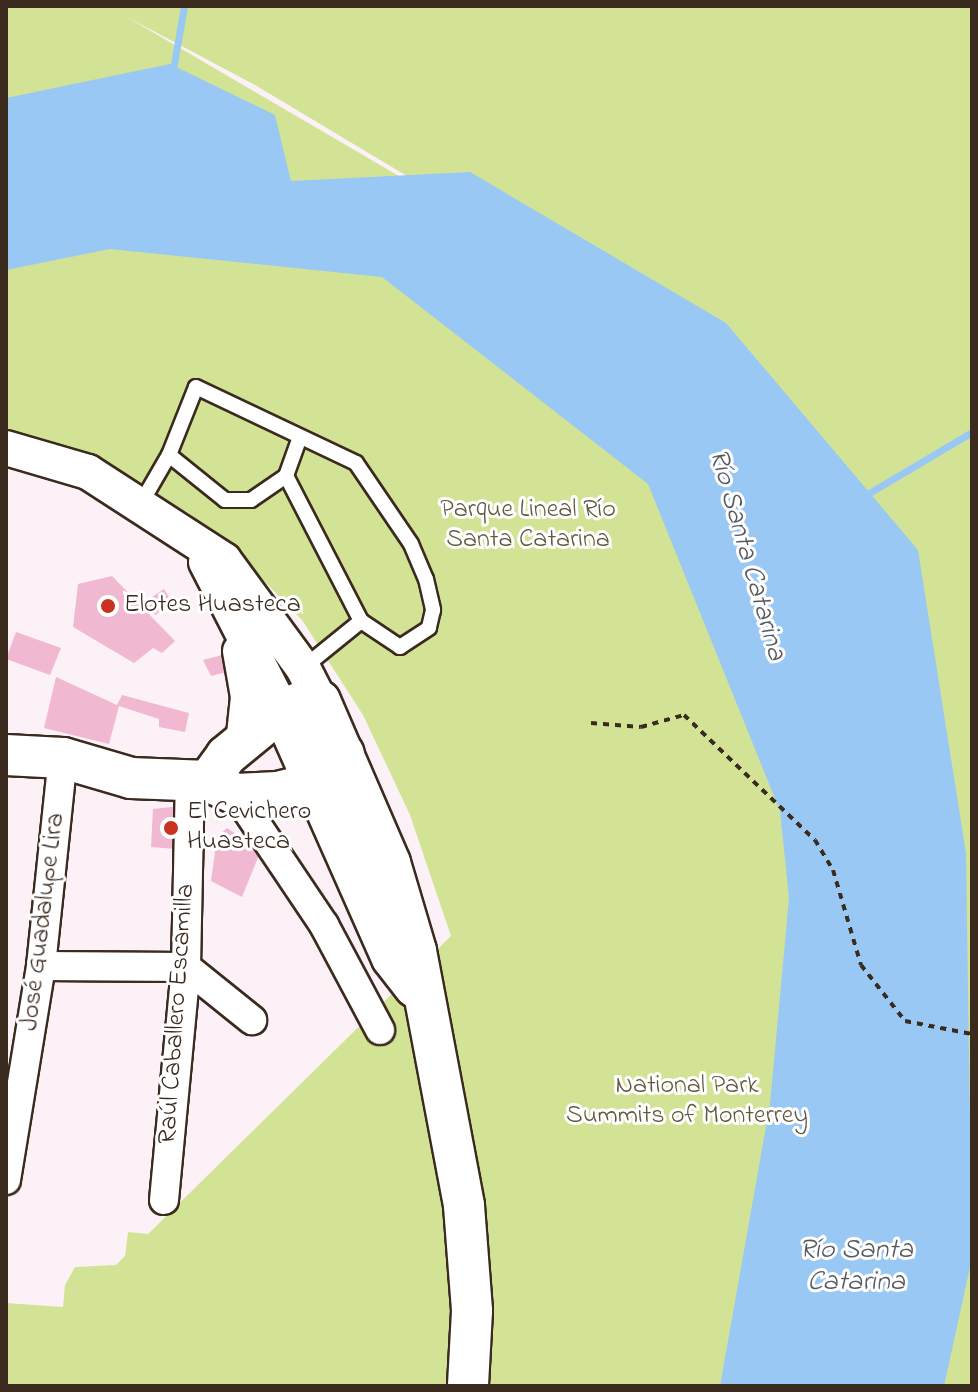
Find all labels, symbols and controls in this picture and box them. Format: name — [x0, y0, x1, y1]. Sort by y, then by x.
water label: Río Santa Catarina — [700, 446, 792, 664]
park label: Parque Lineal Río Santa Catarina — [440, 495, 616, 556]
place label: Elotes Huasteca — [124, 590, 301, 622]
marker: Elotes Huasteca — [99, 597, 117, 615]
place label: El Cevichero Huasteca — [187, 797, 311, 858]
street label: José Guadalupe Lira — [15, 811, 73, 1033]
marker: El Cevichero Huasteca — [162, 819, 180, 837]
street label: Raúl Caballero Escamilla — [153, 883, 203, 1145]
park label: National Park Summits of Monterrey — [566, 1071, 808, 1132]
water label: Río Santa Catarina — [799, 1234, 913, 1300]

